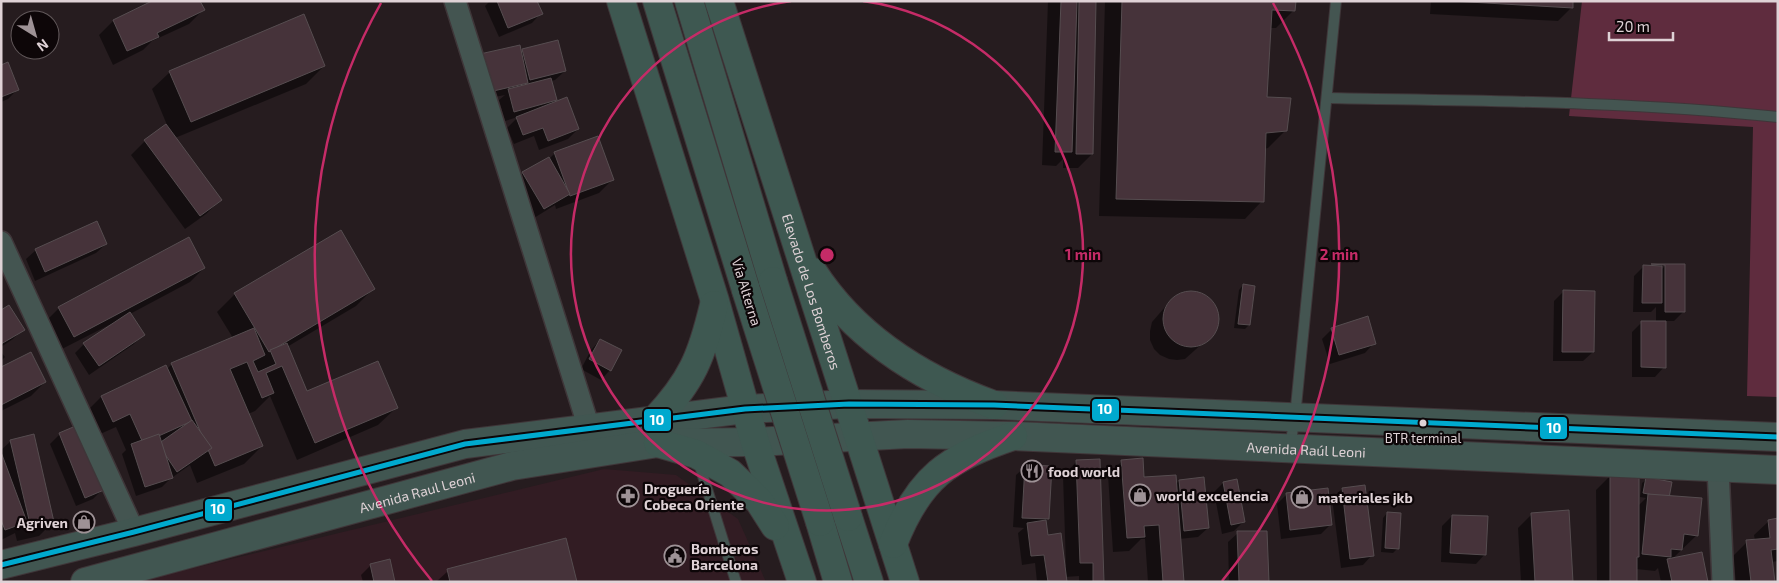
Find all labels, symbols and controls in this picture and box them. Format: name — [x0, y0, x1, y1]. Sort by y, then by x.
north arrow — [10, 10, 60, 60]
scale bar — [1609, 10, 1673, 42]
text: 20 m — [1616, 17, 1650, 35]
text: N — [34, 36, 52, 56]
street label: Elevado de Los Bomberos — [779, 211, 845, 372]
text: 1 min — [1065, 245, 1101, 263]
text: 2 min — [1320, 245, 1358, 263]
centre of rings — [818, 246, 836, 264]
street label: Vía Alterna — [729, 256, 765, 328]
line badge: 10 — [1091, 398, 1120, 422]
text: 10 — [1098, 400, 1113, 417]
line badge: 10 — [643, 408, 672, 432]
text: 10 — [650, 411, 665, 428]
line badge: 10 — [1539, 416, 1568, 440]
marker: BTR terminal — [1418, 418, 1428, 428]
text: 10 — [1547, 419, 1562, 436]
place label: BTR terminal — [1385, 430, 1461, 446]
street label: Avenida Raúl Leoni — [1246, 438, 1366, 460]
restaurant icon: food world — [1020, 459, 1044, 483]
place label: food world — [1048, 463, 1120, 480]
street label: Avenida Raul Leoni — [357, 468, 477, 516]
place label: Droguería Cobeca Oriente — [644, 480, 744, 513]
shop icon: world excelencia — [1128, 483, 1152, 507]
pharmacy icon: Droguería Cobeca Oriente — [616, 484, 640, 508]
shop icon: materiales jkb — [1290, 485, 1314, 509]
place label: world excelencia — [1156, 487, 1268, 504]
place label: materiales jkb — [1318, 489, 1413, 506]
line badge: 10 — [204, 498, 233, 522]
text: 10 — [211, 500, 226, 517]
shop icon: Agriven — [72, 510, 96, 534]
place label: Agriven — [17, 514, 68, 531]
place label: Bomberos Barcelona — [691, 540, 758, 573]
public building icon: Bomberos Barcelona — [663, 544, 687, 568]

